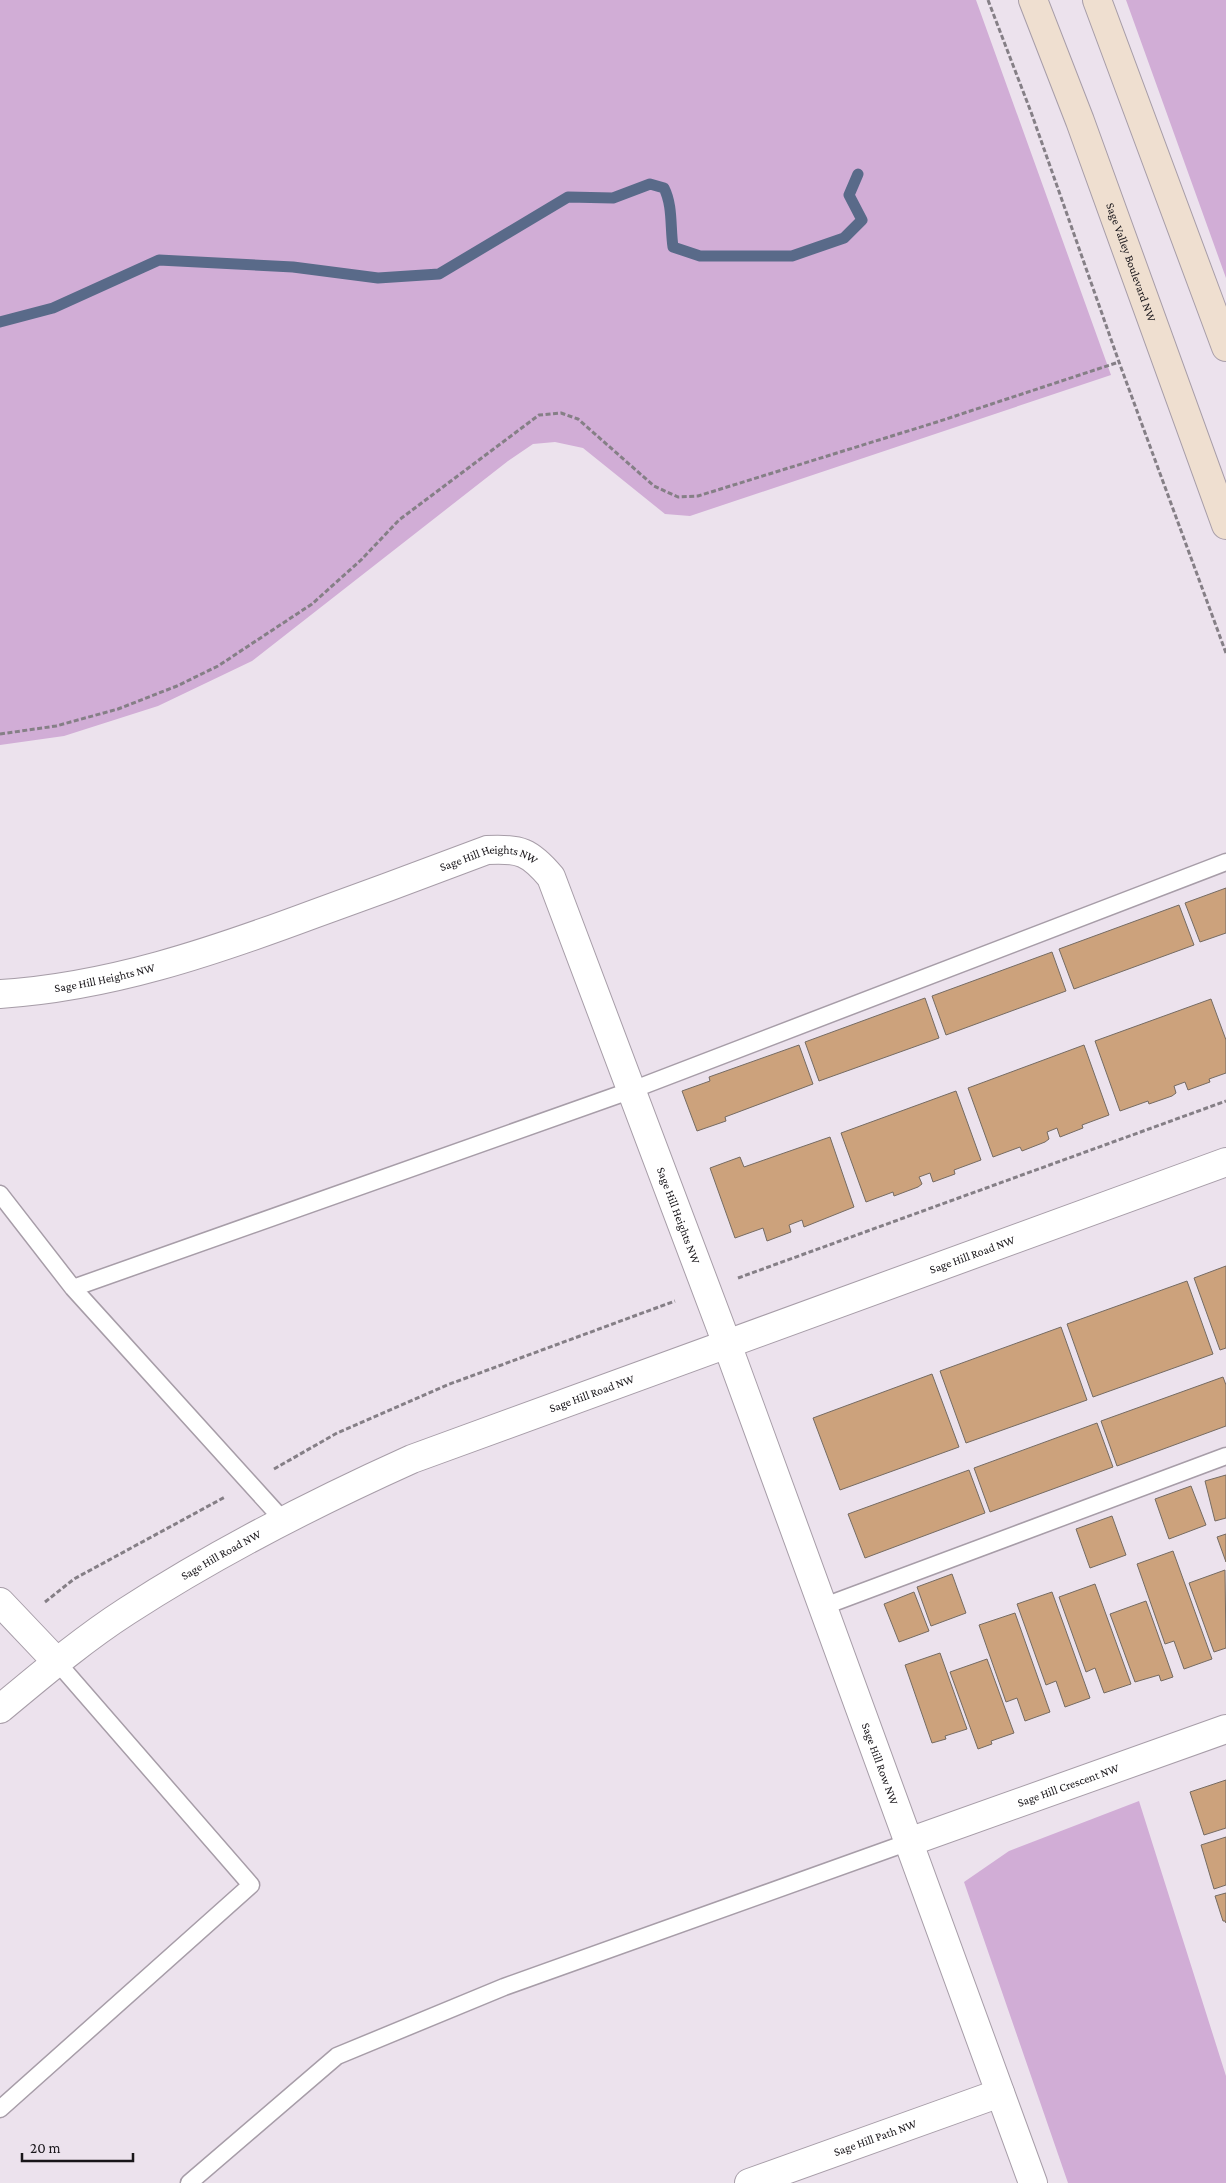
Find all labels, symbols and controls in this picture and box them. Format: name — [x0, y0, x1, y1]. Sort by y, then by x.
street label: Sage Valley Boulevard NW — [1103, 201, 1159, 324]
street label: Sage Hill Heights NW — [438, 843, 541, 874]
street label: Sage Hill Heights NW — [53, 960, 156, 995]
street label: Sage Hill Heights NW — [654, 1165, 703, 1266]
street label: Sage Hill Road NW — [928, 1233, 1017, 1277]
street label: Sage Hill Road NW — [547, 1372, 636, 1415]
street label: Sage Hill Road NW — [178, 1527, 263, 1583]
street label: Sage Hill Row NW — [859, 1721, 901, 1807]
street label: Sage Hill Crescent NW — [1015, 1761, 1121, 1810]
street label: Sage Hill Path NW — [832, 2116, 918, 2159]
scale bar — [22, 2130, 134, 2162]
text: 20 m — [30, 2140, 61, 2156]

